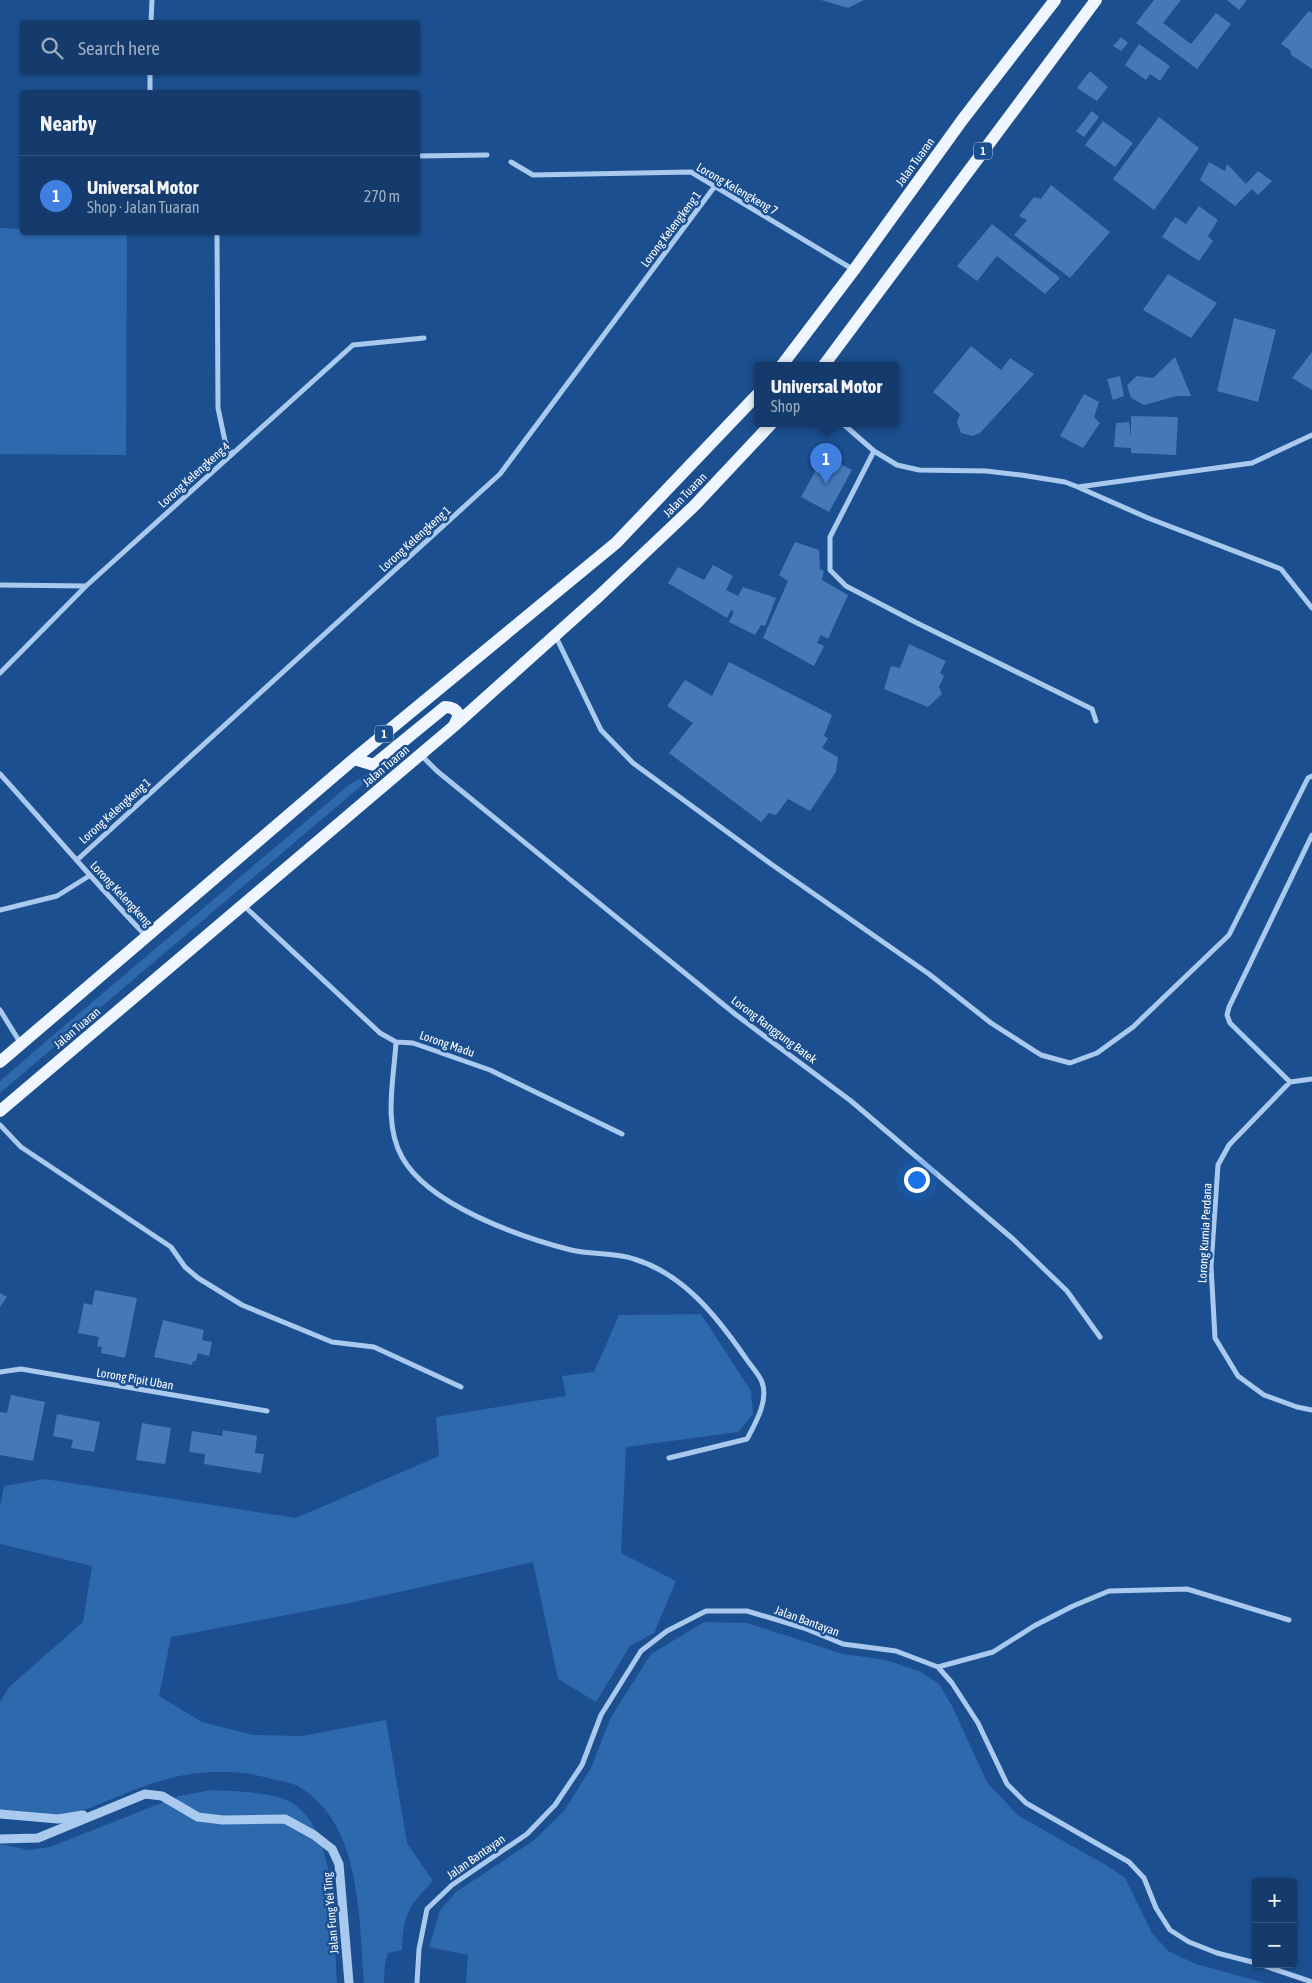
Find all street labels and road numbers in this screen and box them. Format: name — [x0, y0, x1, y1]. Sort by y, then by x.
street label: Jalan Tuaran — [893, 135, 937, 189]
road number: 1 — [974, 142, 992, 160]
street label: Lorong Kelengkeng 7 — [694, 160, 780, 218]
street label: Lorong Kelengkeng 1 — [638, 188, 704, 270]
street label: Lorong Kelengkeng 4 — [155, 439, 233, 511]
street label: Jalan Tuaran — [660, 470, 710, 520]
street label: Lorong Kelengkeng 1 — [376, 503, 454, 575]
road number: 1 — [375, 726, 393, 742]
street label: Jalan Tuaran — [360, 743, 412, 789]
street label: Lorong Kelengkeng 1 — [76, 775, 154, 847]
street label: Lorong Kelengkeng — [87, 858, 155, 930]
street label: Lorong Ranggung Batek — [729, 993, 820, 1067]
street label: Jalan Tuaran — [51, 1005, 103, 1051]
street label: Lorong Madu — [418, 1028, 477, 1060]
street label: Lorong Kurnia Perdana — [1195, 1182, 1215, 1284]
street label: Lorong Pipit Uban — [95, 1365, 175, 1393]
street label: Jalan Bantayan — [773, 1603, 841, 1639]
street label: Jalan Bantayan — [444, 1832, 508, 1882]
street label: Jalan Fung Yei Ting — [320, 1871, 342, 1954]

